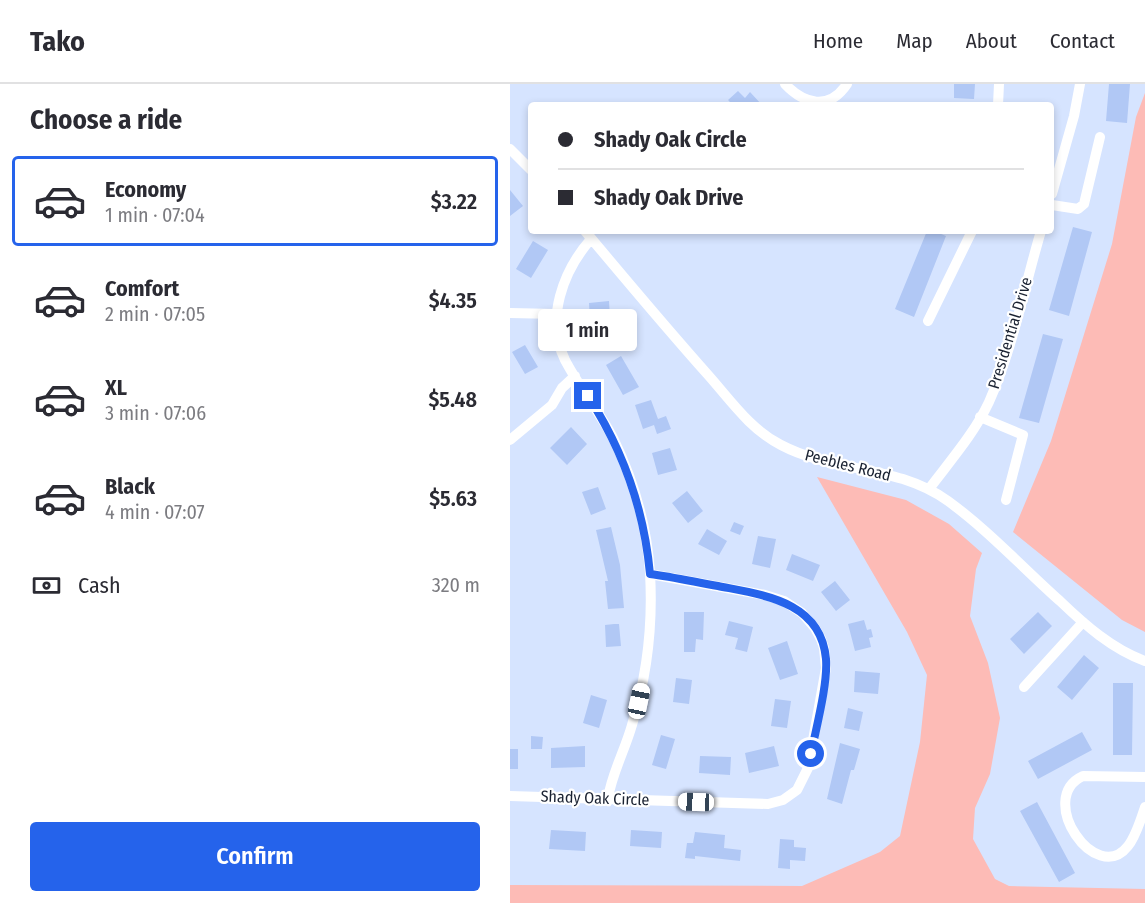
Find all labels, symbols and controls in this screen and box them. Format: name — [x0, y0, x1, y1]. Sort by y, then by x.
text: Tako — [30, 25, 85, 58]
text: Home — [813, 28, 863, 54]
text: Map — [896, 28, 933, 54]
text: About — [966, 28, 1017, 54]
text: Contact — [1050, 28, 1115, 54]
text: Choose a ride — [30, 104, 182, 136]
text: Shady Oak Circle — [594, 126, 747, 153]
icon: car — [33, 174, 87, 228]
text: Economy — [105, 176, 186, 203]
text: Shady Oak Drive — [594, 184, 743, 211]
text: $3.22 — [431, 188, 477, 215]
text: 1 min · 07:04 — [105, 203, 205, 227]
icon: car — [33, 273, 87, 327]
text: Comfort — [105, 275, 179, 302]
street label: Presidential Drive — [984, 275, 1036, 391]
text: $4.35 — [429, 287, 477, 314]
text: 2 min · 07:05 — [105, 302, 205, 326]
callout: 1 min — [538, 309, 638, 351]
text: 1 min — [566, 318, 609, 342]
icon: car — [33, 372, 87, 426]
text: XL — [105, 374, 127, 401]
route end — [574, 382, 601, 409]
text: $5.48 — [428, 386, 477, 413]
text: 3 min · 07:06 — [105, 401, 206, 425]
street label: Peebles Road — [803, 445, 893, 485]
icon: car — [33, 471, 87, 525]
text: Black — [105, 473, 155, 500]
text: $5.63 — [429, 485, 477, 512]
text: 4 min · 07:07 — [105, 500, 205, 524]
icon: cash — [30, 569, 63, 602]
text: Cash — [78, 572, 121, 599]
text: 320 m — [432, 573, 480, 597]
car — [626, 682, 652, 720]
route start — [797, 740, 824, 767]
street label: Shady Oak Circle — [540, 787, 650, 809]
car — [678, 792, 714, 812]
button: Confirm — [30, 822, 480, 891]

